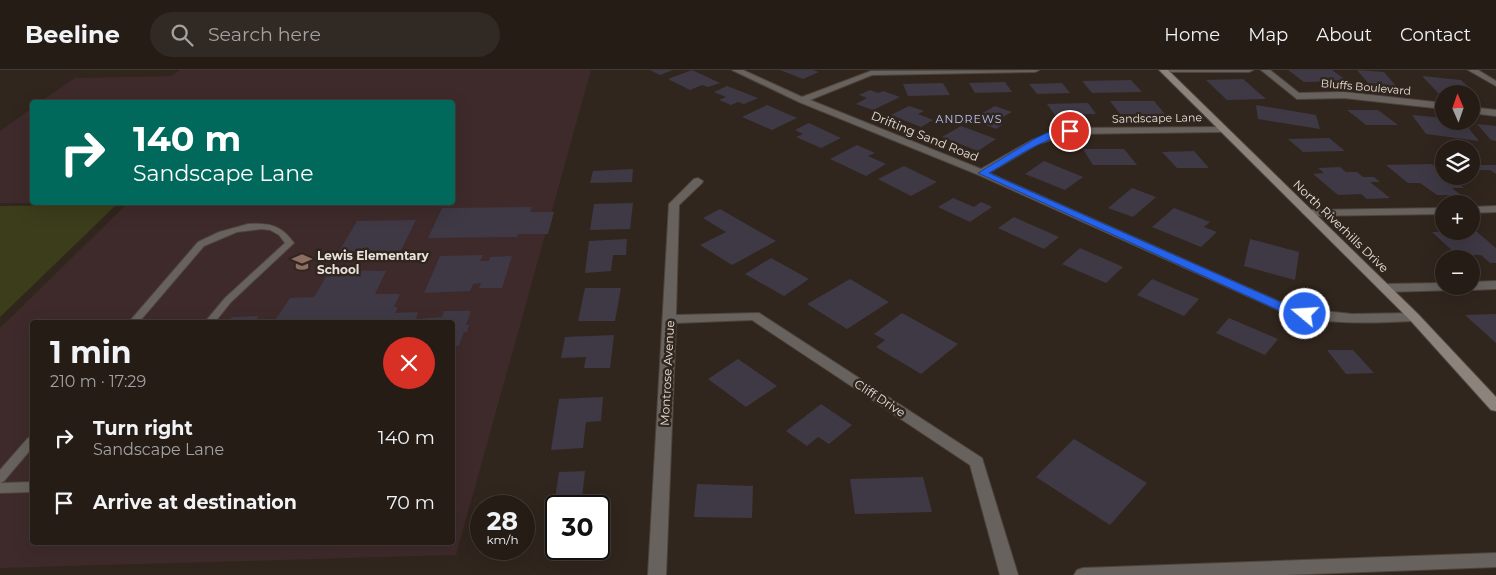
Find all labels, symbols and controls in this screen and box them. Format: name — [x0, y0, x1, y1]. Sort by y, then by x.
search box — [150, 12, 500, 57]
text: Beeline — [25, 20, 120, 49]
icon: search — [168, 21, 196, 49]
text: Search here — [208, 23, 321, 46]
text: Home — [1164, 24, 1220, 46]
text: Map — [1248, 24, 1288, 46]
text: About — [1316, 24, 1372, 46]
text: Contact — [1400, 24, 1471, 46]
street label: Bluffs Boulevard — [1320, 76, 1412, 98]
north arrow — [1435, 85, 1480, 130]
map controls — [1435, 85, 1480, 295]
street label: Drifting Sand Road — [869, 108, 981, 164]
pin — [1049, 110, 1091, 152]
street label: Sandscape Lane — [1112, 110, 1203, 126]
district label: ANDREWS — [936, 112, 1002, 126]
text: 140 m — [133, 117, 241, 160]
icon: arrive — [1056, 117, 1084, 145]
icon: right — [50, 120, 115, 185]
button: layers — [1435, 140, 1480, 185]
text: Sandscape Lane — [133, 160, 313, 187]
street label: North Riverhills Drive — [1290, 177, 1392, 275]
button: + — [1435, 195, 1480, 240]
place label: Lewis Elementary School — [317, 248, 430, 277]
button: − — [1435, 250, 1480, 295]
school or university icon: Lewis Elementary School — [291, 251, 313, 273]
position arrow — [1278, 287, 1330, 339]
street label: Montrose Avenue — [657, 320, 677, 426]
text: 1 min — [50, 334, 131, 371]
button: close — [383, 337, 435, 389]
text: 210 m · 17:29 — [50, 372, 146, 391]
street label: Cliff Drive — [852, 376, 908, 420]
text: Turn right — [93, 417, 193, 440]
icon: right — [50, 424, 78, 452]
text: 140 m — [378, 426, 435, 449]
text: Sandscape Lane — [93, 440, 224, 459]
icon: arrive — [50, 489, 78, 517]
text: Arrive at destination — [93, 491, 297, 514]
text: 70 m — [386, 491, 435, 514]
speed limit sign: 30 — [545, 495, 610, 560]
text: 28 — [487, 506, 518, 536]
text: km/h — [486, 532, 519, 547]

